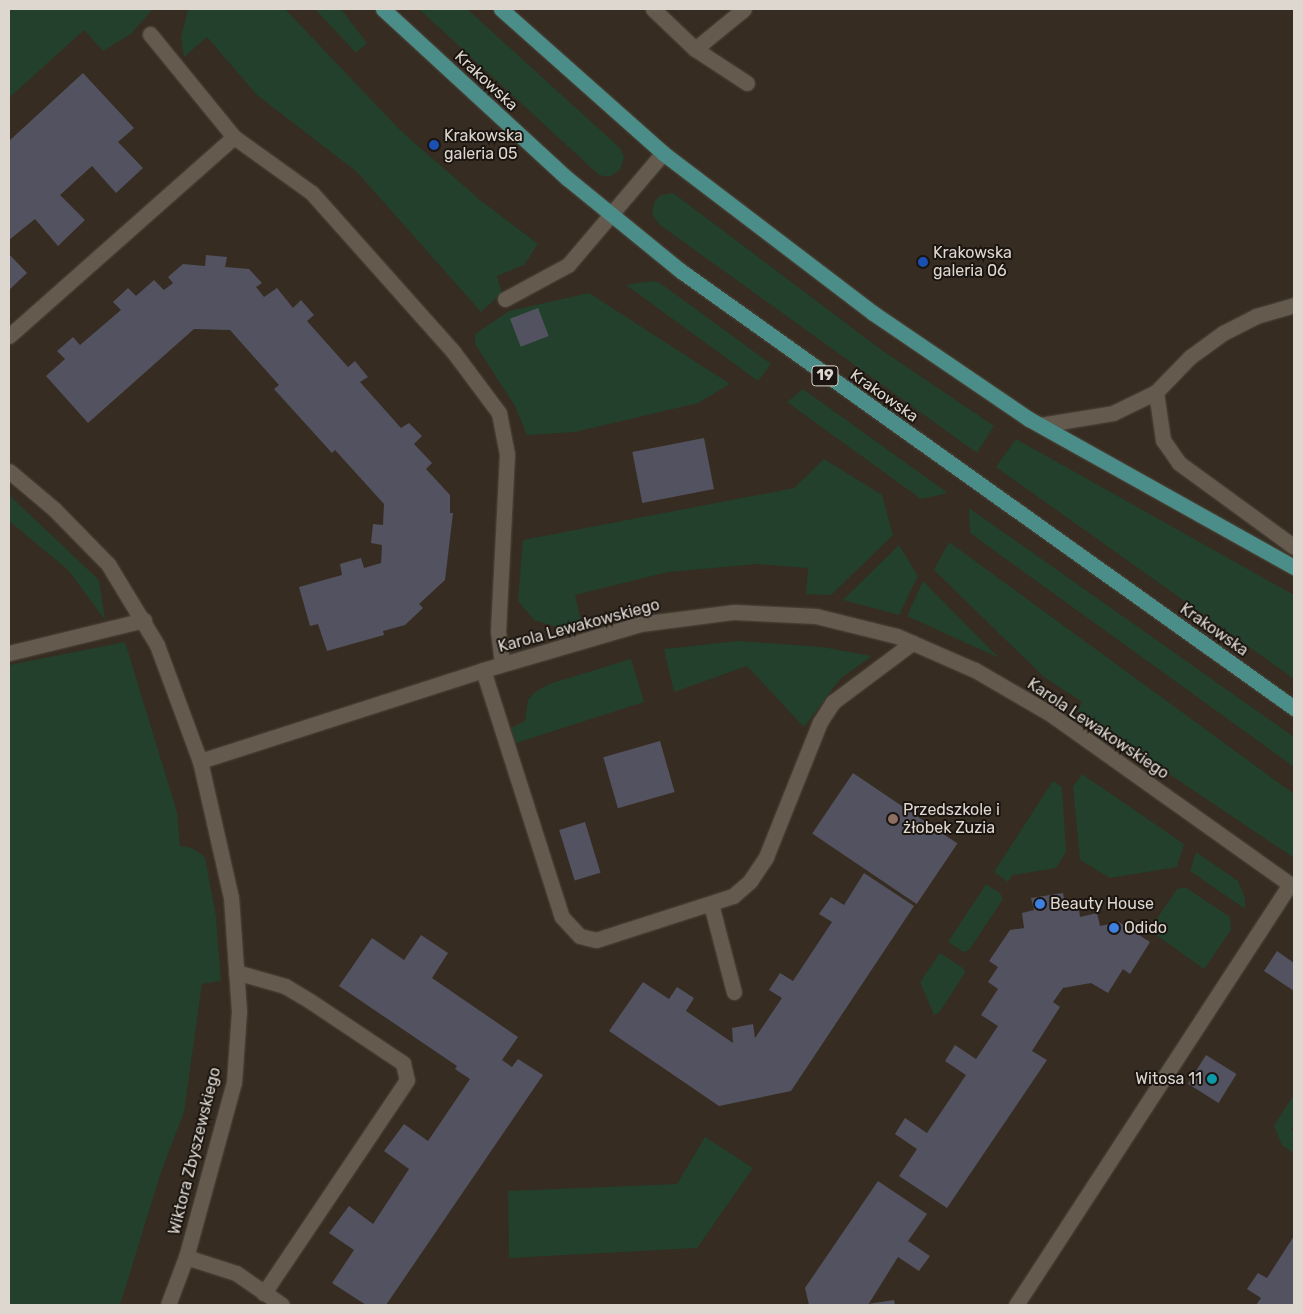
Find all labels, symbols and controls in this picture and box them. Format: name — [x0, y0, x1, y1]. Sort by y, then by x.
street label: Krakowska — [451, 47, 521, 115]
place label: Krakowska galeria 05 — [444, 126, 523, 164]
marker: Krakowska galeria 05 — [428, 139, 440, 151]
place label: Krakowska galeria 06 — [933, 243, 1012, 281]
marker: Krakowska galeria 06 — [917, 256, 929, 268]
road number: 19 — [811, 364, 839, 388]
street label: Krakowska — [846, 365, 922, 427]
street label: Karola Lewakowskiego — [496, 595, 662, 657]
street label: Krakowska — [1176, 599, 1252, 661]
street label: Karola Lewakowskiego — [1024, 674, 1172, 784]
place label: Przedszkole i żłobek Zuzia — [903, 800, 1000, 838]
marker: Przedszkole i żłobek Zuzia — [887, 813, 899, 825]
place label: Beauty House — [1050, 894, 1154, 914]
marker: Beauty House — [1034, 898, 1046, 910]
place label: Odido — [1124, 918, 1167, 938]
marker: Odido — [1108, 922, 1120, 934]
street label: Wiktora Zbyszewskiego — [165, 1065, 225, 1237]
place label: Witosa 11 — [1135, 1069, 1202, 1089]
marker: Witosa 11 — [1206, 1073, 1218, 1085]

